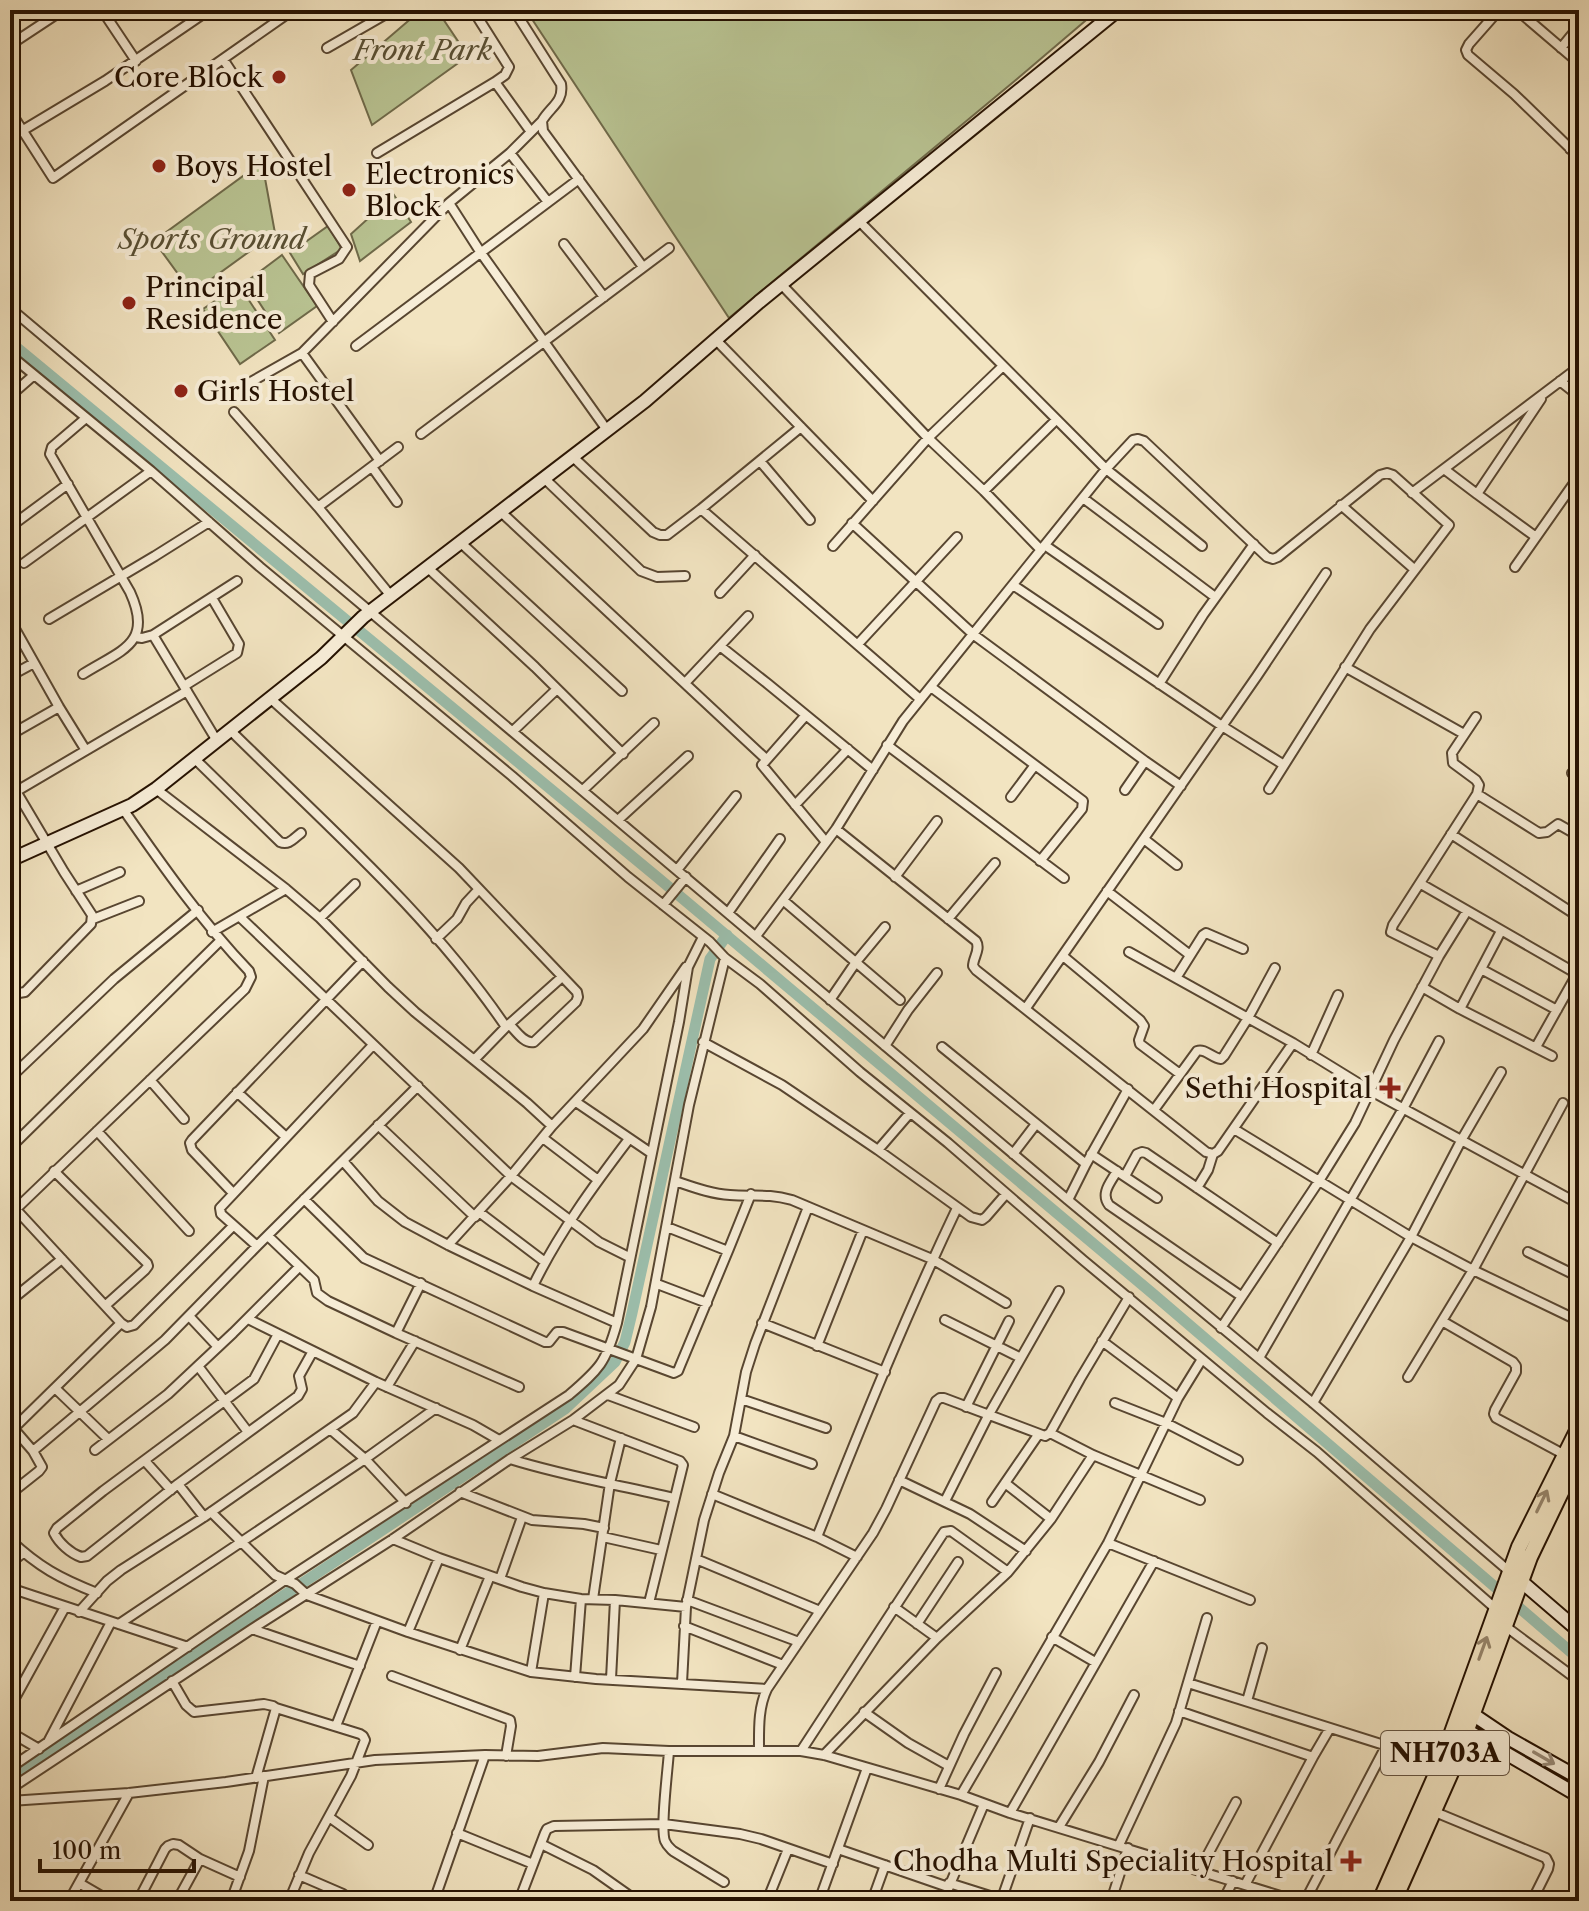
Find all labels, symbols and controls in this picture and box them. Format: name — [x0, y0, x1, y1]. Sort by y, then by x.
park label: Front Park — [352, 33, 493, 67]
place label: Core Block — [114, 60, 265, 94]
marker: Core Block — [270, 68, 288, 86]
place label: Boys Hostel — [175, 149, 332, 183]
marker: Boys Hostel — [150, 157, 168, 175]
place label: Electronics Block — [365, 157, 514, 223]
marker: Electronics Block — [340, 181, 358, 199]
park label: Sports Ground — [117, 222, 309, 256]
place label: Principal Residence — [145, 270, 282, 336]
marker: Principal Residence — [120, 294, 138, 312]
place label: Girls Hostel — [197, 374, 354, 408]
marker: Girls Hostel — [172, 382, 190, 400]
place label: Sethi Hospital — [1185, 1071, 1372, 1105]
marker: Sethi Hospital — [1379, 1077, 1401, 1099]
one-way arrow — [1535, 1489, 1551, 1513]
one-way arrow — [1477, 1635, 1492, 1660]
road number: NH703A — [1381, 1731, 1509, 1775]
one-way arrow — [1532, 1750, 1555, 1766]
scale bar — [40, 1823, 194, 1873]
text: 100 m — [52, 1836, 121, 1865]
place label: Chodha Multi Speciality Hospital — [893, 1844, 1333, 1878]
marker: Chodha Multi Speciality Hospital — [1340, 1850, 1362, 1872]

